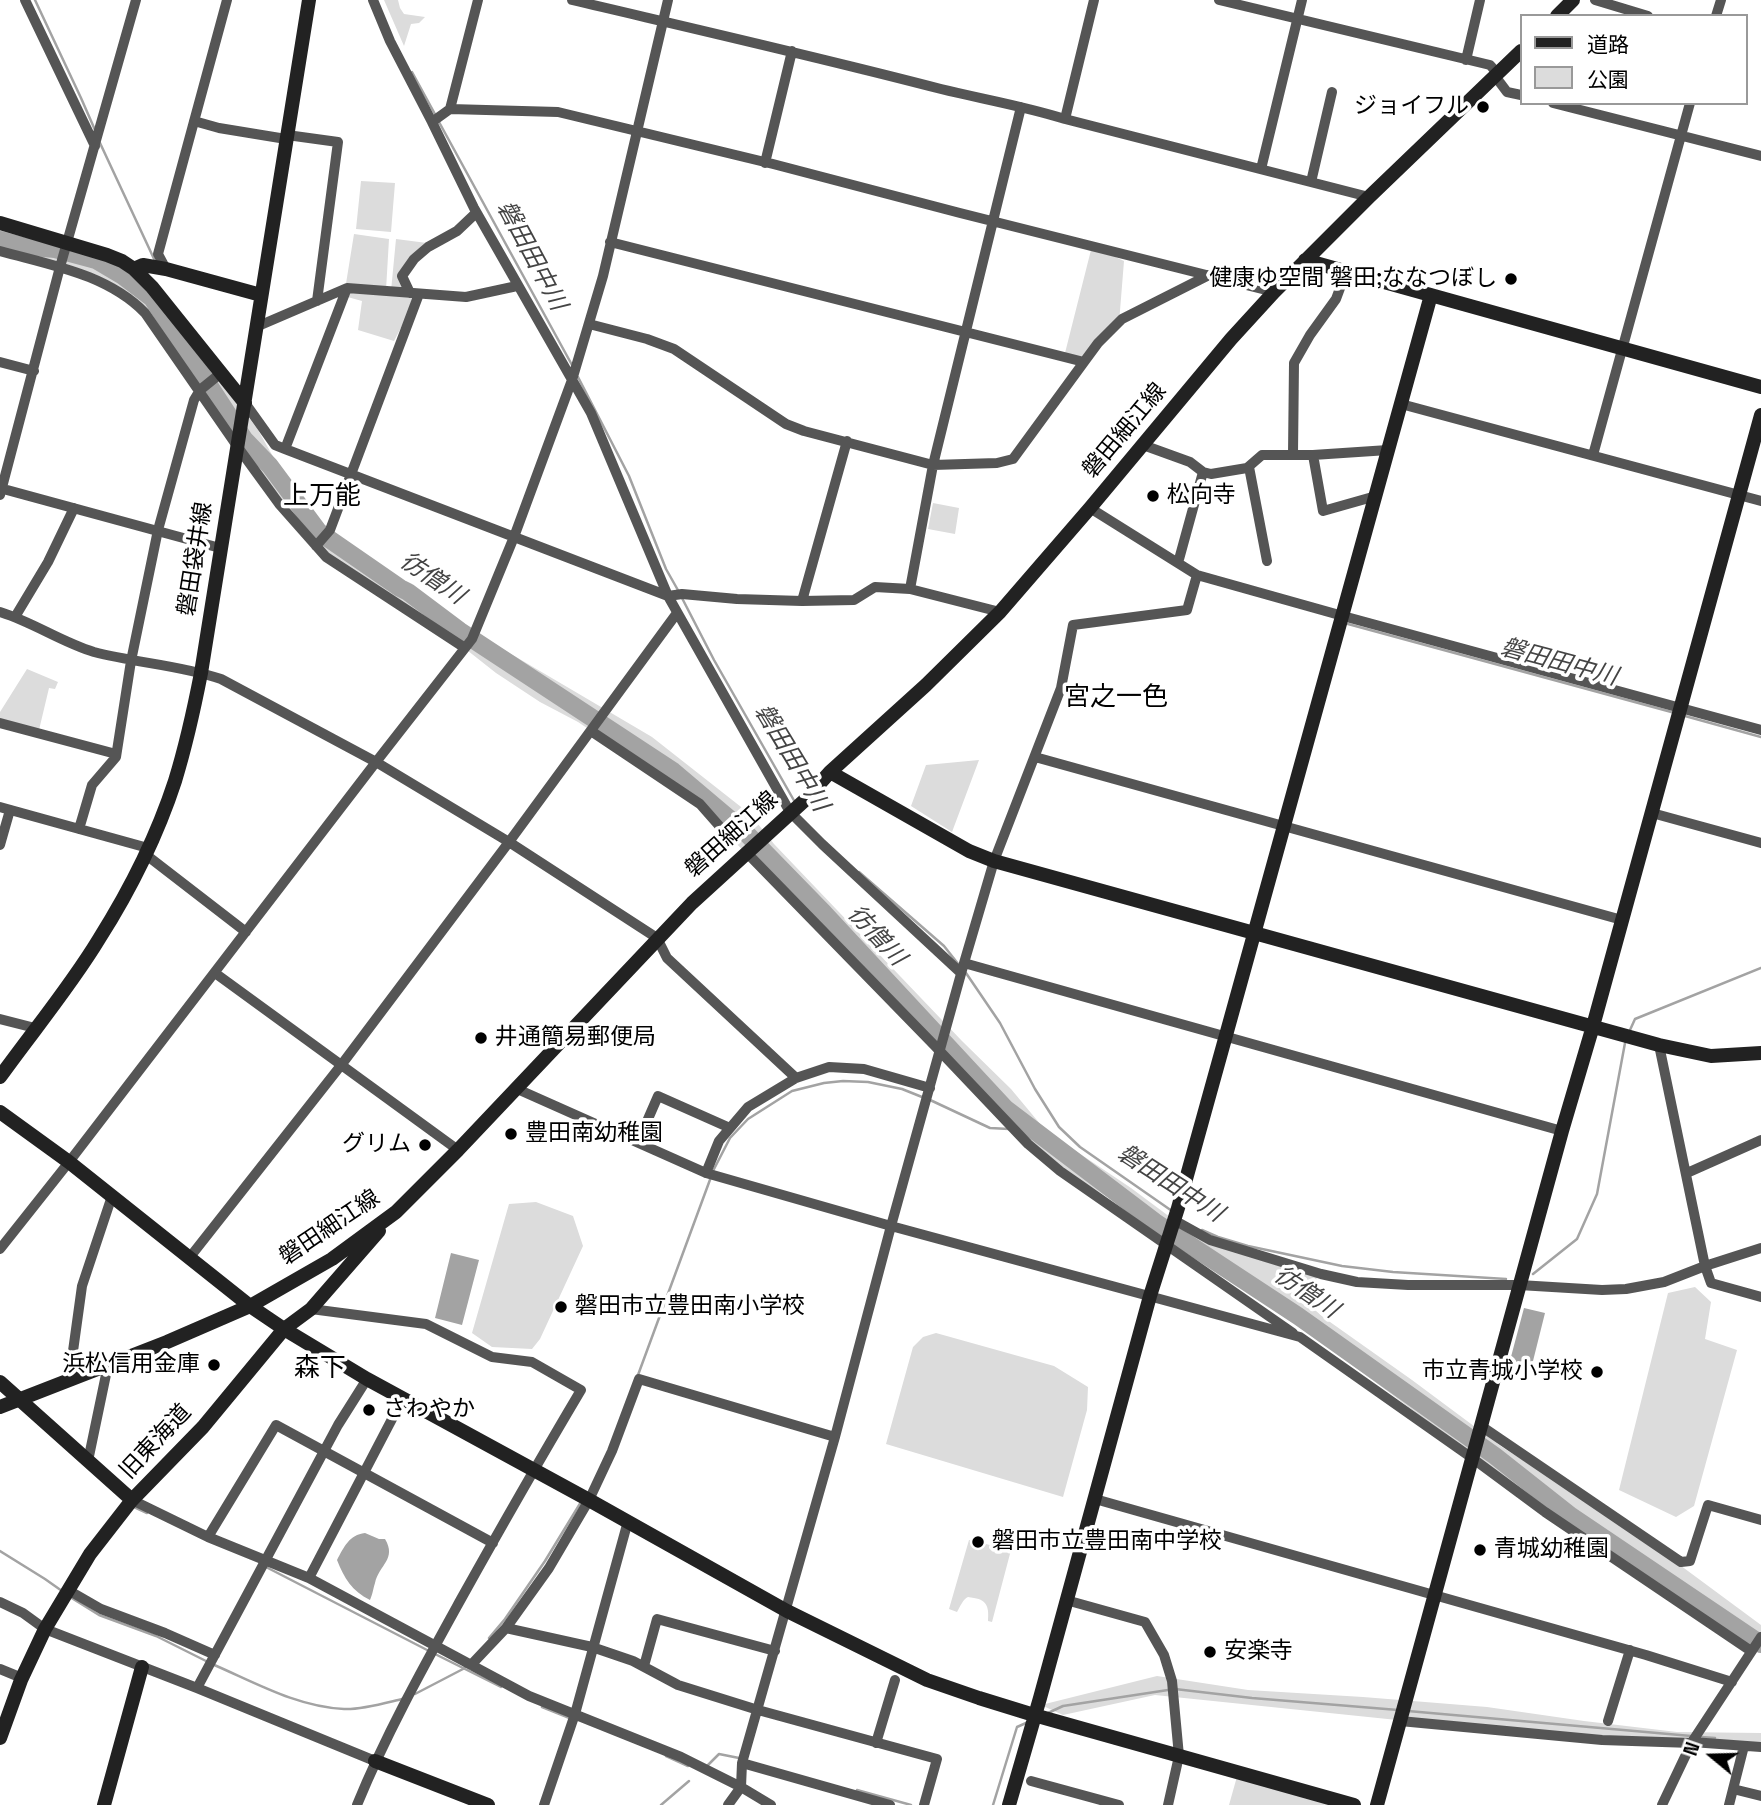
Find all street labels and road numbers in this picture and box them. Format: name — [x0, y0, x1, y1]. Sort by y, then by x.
street label: 磐田細江線 — [1077, 378, 1173, 484]
street label: 磐田袋井線 — [173, 500, 219, 618]
street label: 磐田細江線 — [680, 786, 784, 884]
street label: 磐田細江線 — [275, 1184, 385, 1272]
street label: 旧東海道 — [115, 1399, 197, 1485]

